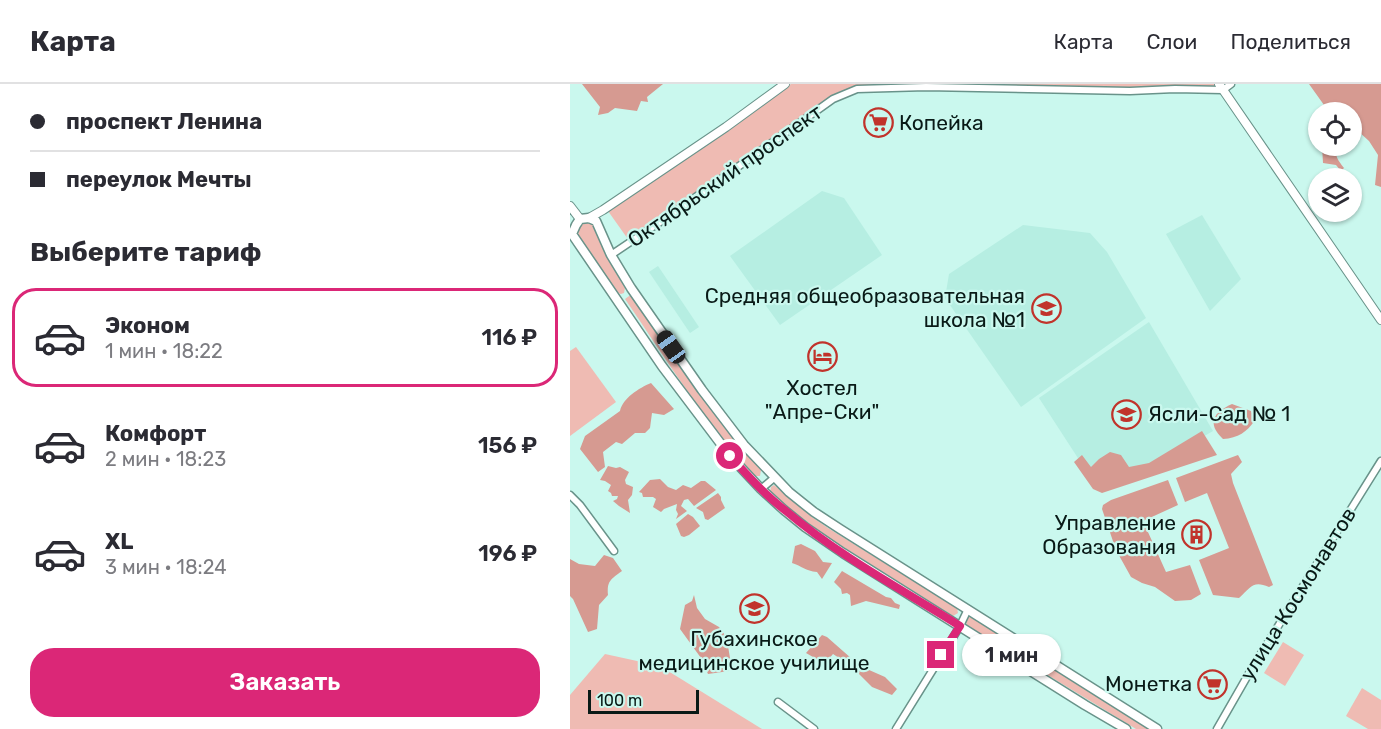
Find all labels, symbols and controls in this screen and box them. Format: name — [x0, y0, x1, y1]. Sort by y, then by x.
text: Карта — [30, 25, 116, 58]
text: Карта — [1053, 29, 1113, 54]
text: Слои — [1146, 29, 1197, 54]
text: Поделиться — [1230, 29, 1351, 54]
street label: Октябрьский проспект — [623, 99, 827, 252]
map controls — [1308, 102, 1362, 222]
button: locate — [1308, 102, 1362, 156]
supermarket icon: Копейка — [862, 107, 894, 139]
text: проспект Ленина — [66, 108, 262, 135]
place label: Копейка — [899, 110, 984, 135]
text: переулок Мечты — [66, 166, 252, 193]
button: layers — [1308, 168, 1362, 222]
text: Выберите тариф — [30, 236, 261, 268]
place label: Средняя общеобразовательная школа №1 — [705, 283, 1025, 332]
school or university icon: Средняя общеобразовательная школа №1 — [1030, 292, 1062, 324]
icon: car — [33, 311, 87, 365]
text: Эконом — [105, 312, 190, 339]
text: 116 ₽ — [481, 324, 537, 351]
car — [653, 327, 689, 367]
text: 1 мин · 18:22 — [105, 339, 223, 363]
hotel icon: Хостел "Апре-Ски" — [806, 341, 838, 373]
place label: Хостел "Апре-Ски" — [765, 375, 879, 424]
school or university icon: Ясли-Сад № 1 — [1111, 398, 1143, 430]
place label: Ясли-Сад № 1 — [1148, 401, 1290, 426]
icon: car — [33, 419, 87, 473]
text: Комфорт — [105, 420, 206, 447]
text: 156 ₽ — [478, 432, 537, 459]
route start — [716, 442, 743, 469]
text: 2 мин · 18:23 — [105, 447, 226, 471]
street label: улица Космонавтов — [1234, 503, 1361, 685]
place label: Управление Образования — [1042, 510, 1176, 559]
building icon: Управление Образования — [1181, 519, 1213, 551]
icon: car — [33, 527, 87, 581]
text: XL — [105, 528, 133, 555]
text: 196 ₽ — [478, 540, 537, 567]
text: 3 мин · 18:24 — [105, 555, 227, 579]
school or university icon: Губахинское медицинское училище — [738, 592, 770, 624]
place label: Губахинское медицинское училище — [639, 626, 869, 675]
callout: 1 мин — [962, 634, 1061, 676]
route end — [927, 641, 954, 668]
text: 1 мин — [985, 643, 1038, 667]
button: Заказать — [30, 648, 540, 717]
supermarket icon: Монетка — [1197, 668, 1229, 700]
place label: Монетка — [1105, 671, 1192, 696]
scale bar — [588, 687, 699, 714]
text: 100 m — [597, 691, 642, 710]

